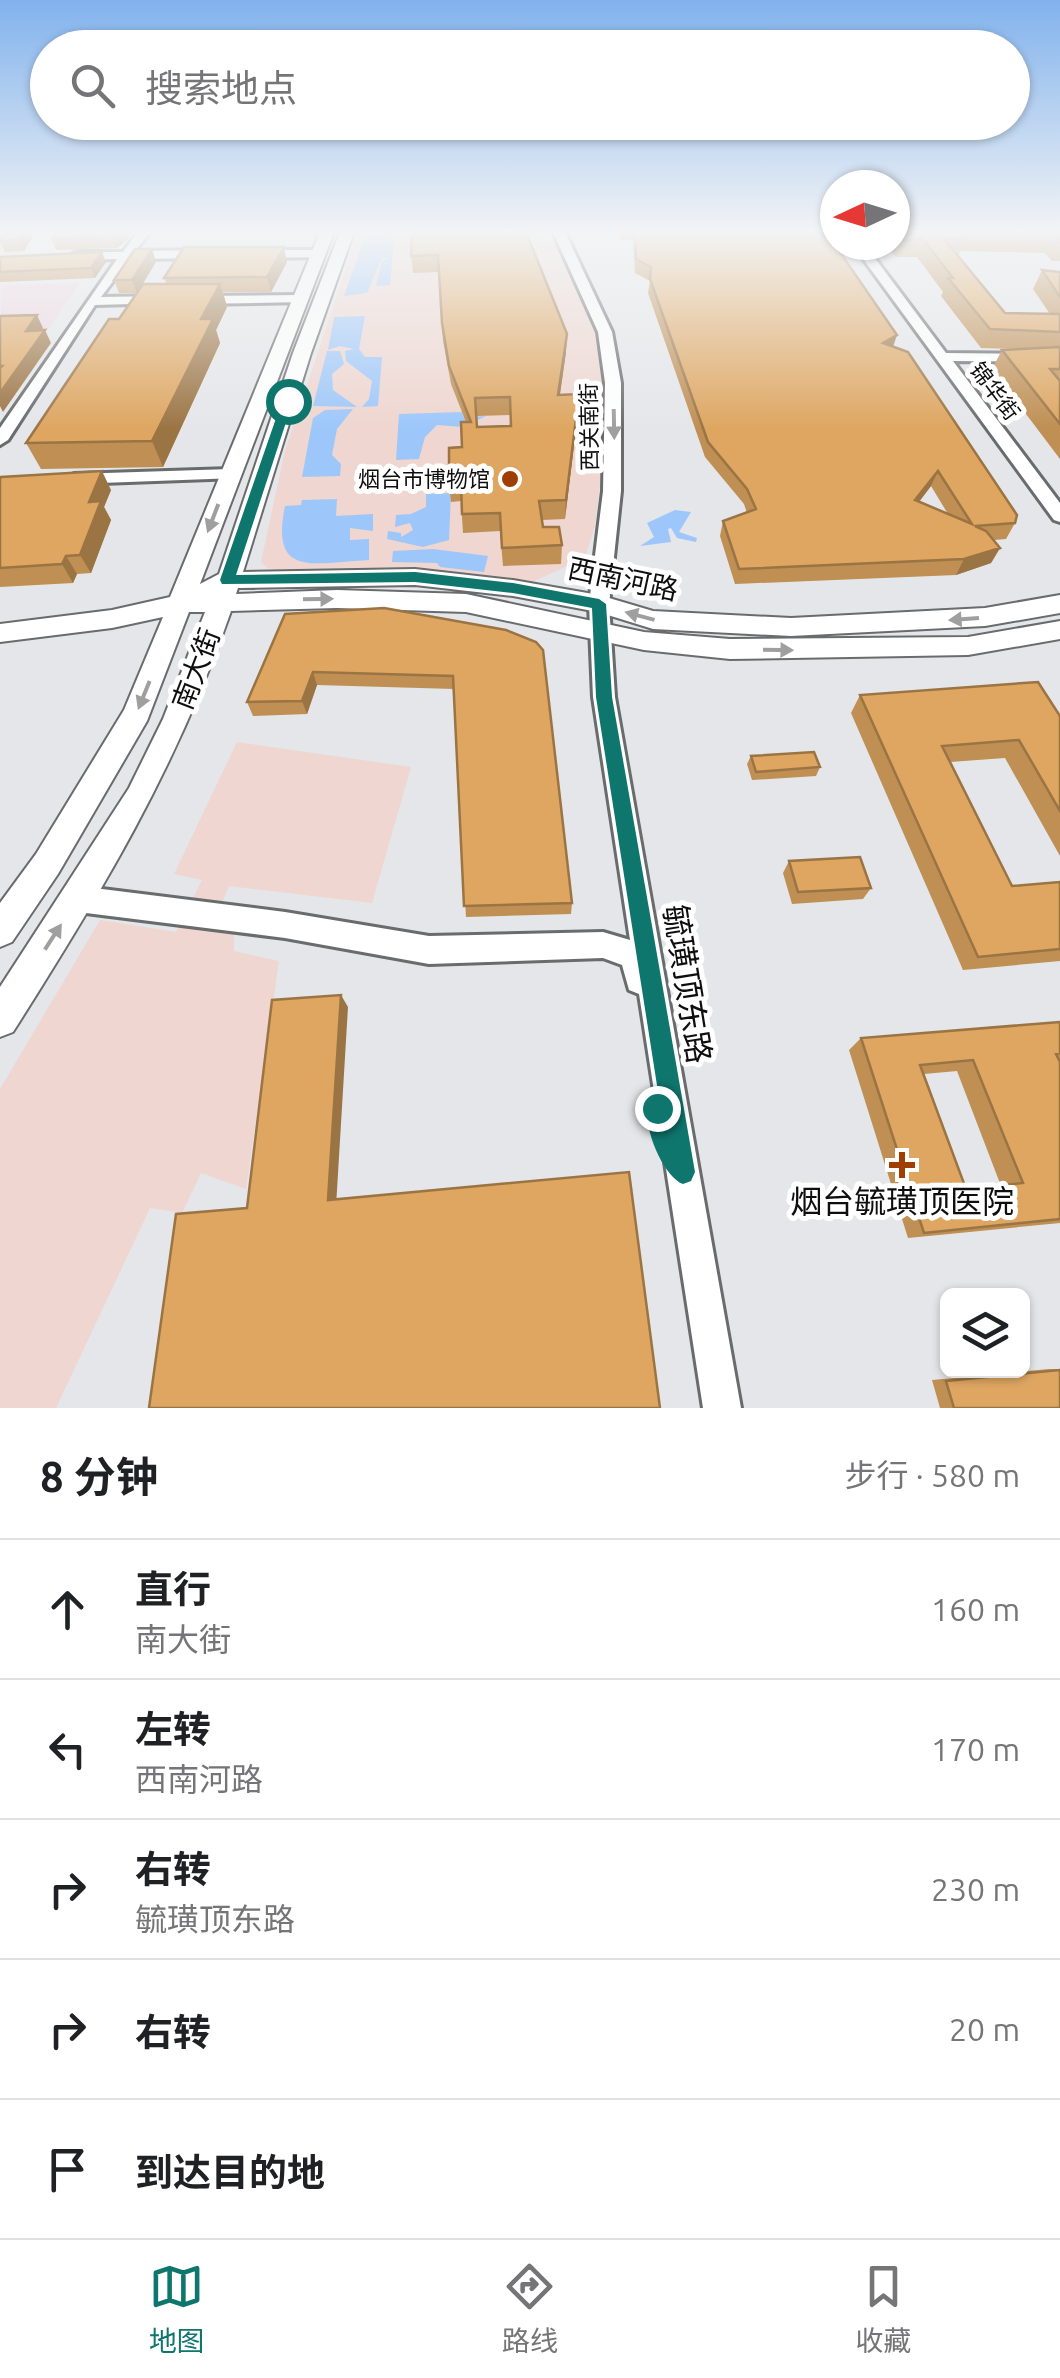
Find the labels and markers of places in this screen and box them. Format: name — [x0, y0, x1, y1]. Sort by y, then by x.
place label: 烟台市博物馆 — [358, 466, 490, 491]
marker: 烟台市博物馆 — [499, 468, 521, 490]
marker: 烟台毓璜顶医院 — [889, 1152, 915, 1178]
place label: 烟台毓璜顶医院 — [790, 1183, 1014, 1219]

